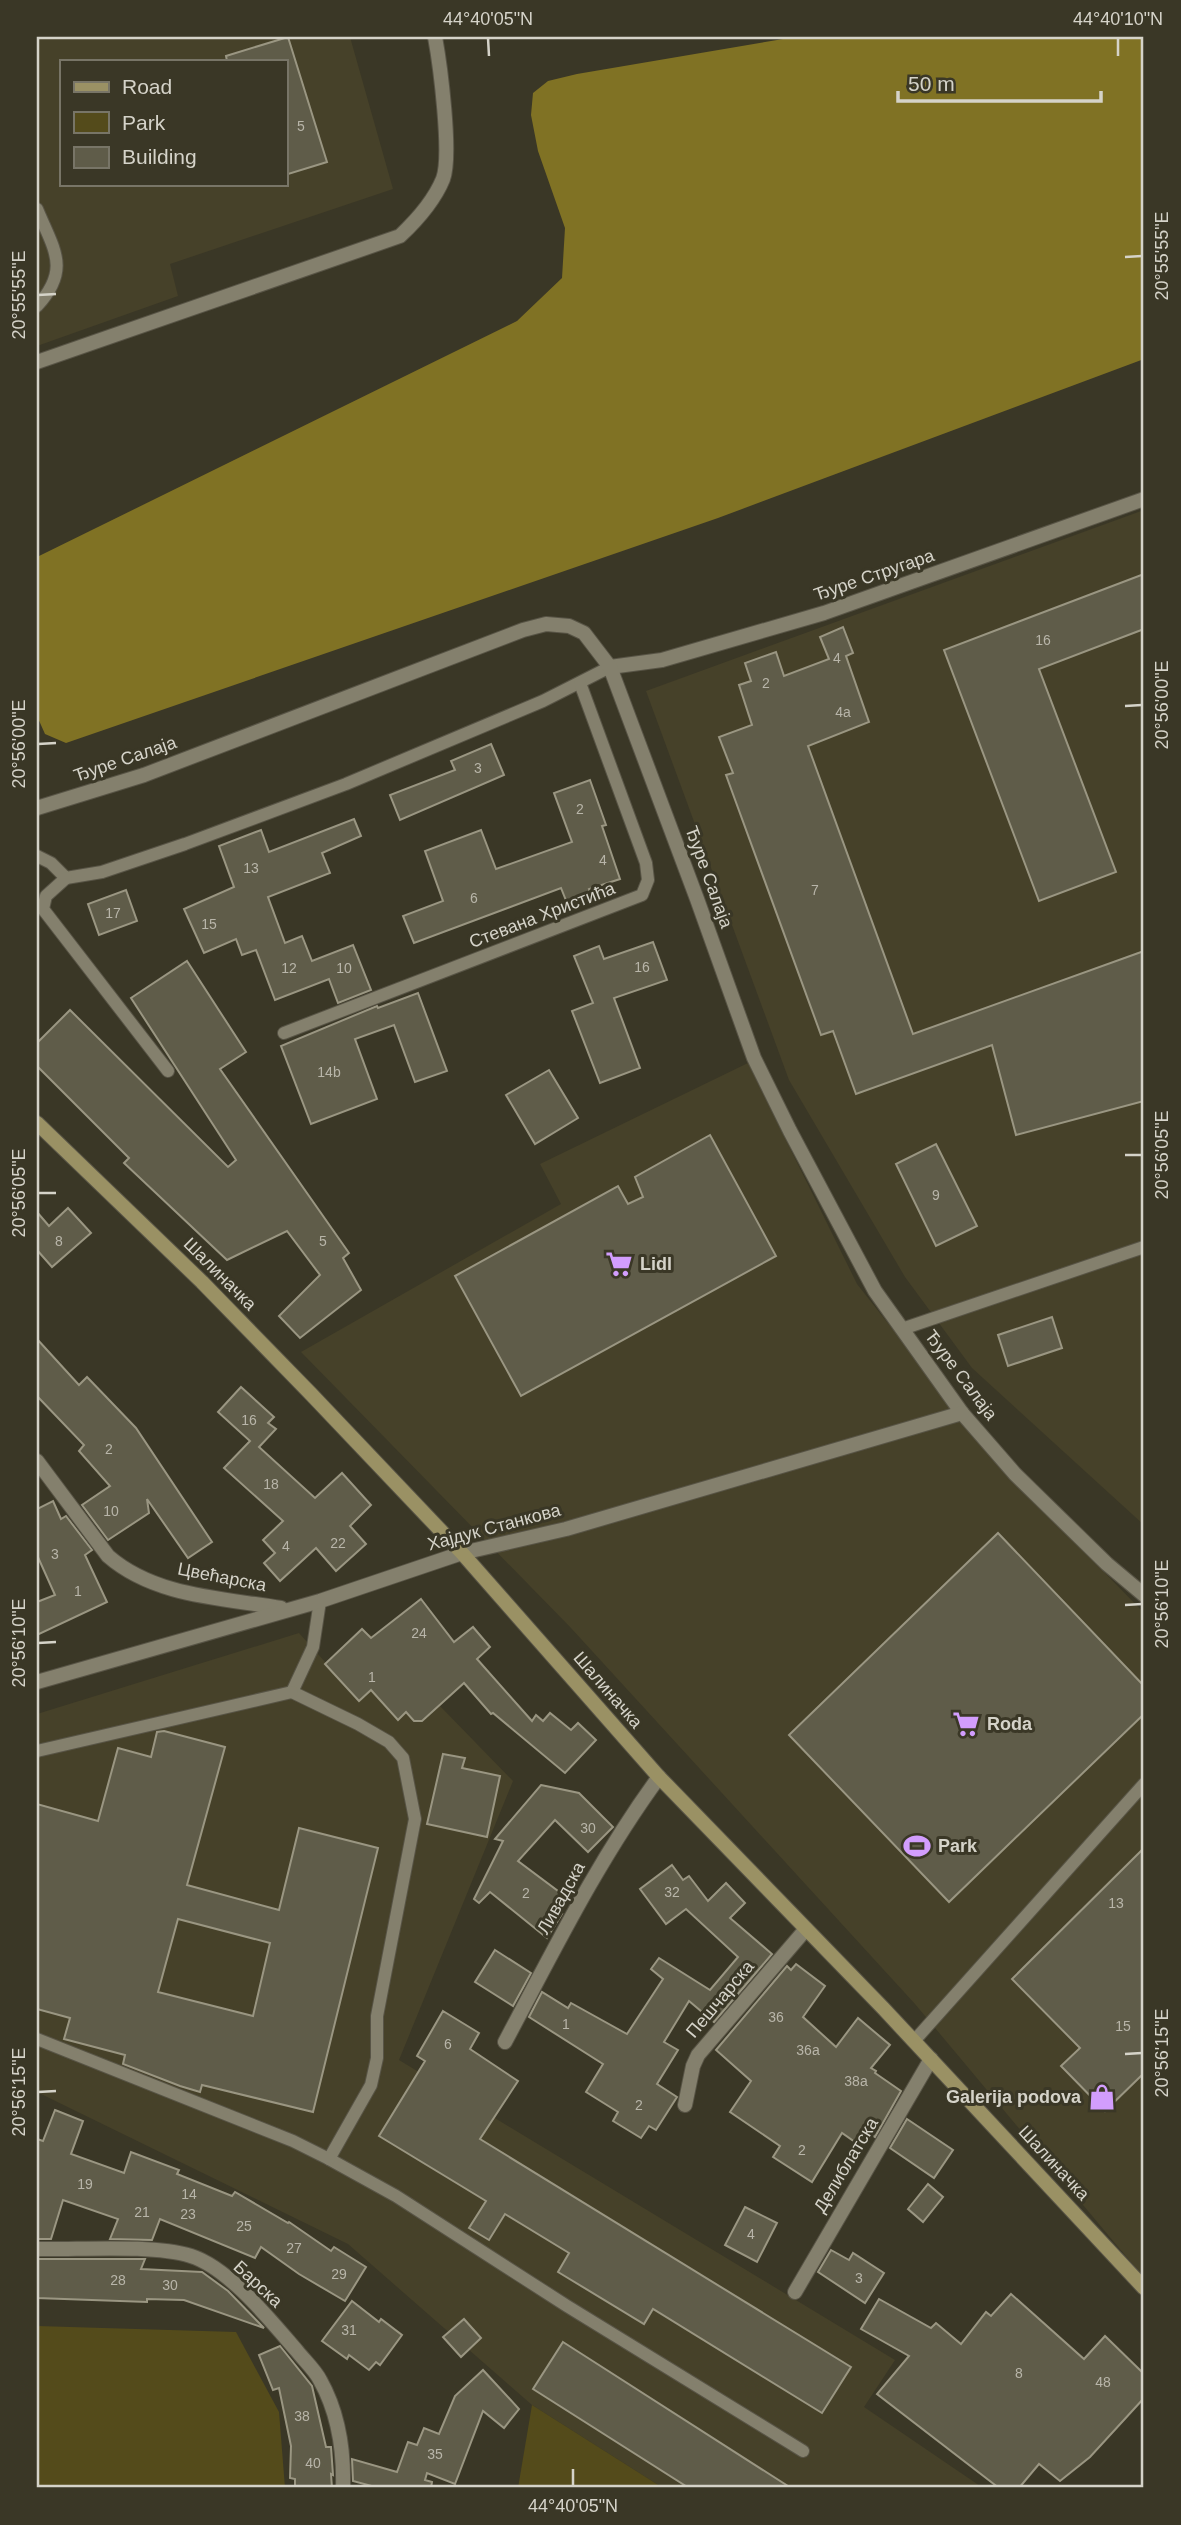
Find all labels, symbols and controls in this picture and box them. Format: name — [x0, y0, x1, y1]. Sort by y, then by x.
text: 44°40'05"N — [443, 9, 533, 29]
text: 44°40'10"N — [1073, 9, 1163, 29]
legend — [60, 60, 287, 186]
scale bar — [898, 60, 1100, 104]
text: 50 m — [908, 72, 955, 95]
text: Road — [122, 75, 172, 98]
text: Park — [122, 111, 166, 134]
house number: 5 — [297, 118, 305, 134]
text: Building — [122, 145, 197, 168]
text: 20°55'55"E — [1152, 211, 1172, 301]
text: 20°55'55"E — [9, 250, 29, 340]
street label: Ђуре Стругара — [811, 545, 938, 605]
house number: 16 — [1035, 632, 1051, 648]
house number: 4 — [833, 650, 841, 666]
text: 20°56'00"E — [1152, 660, 1172, 750]
house number: 2 — [762, 675, 770, 691]
text: 20°56'00"E — [9, 699, 29, 789]
house number: 4a — [835, 704, 851, 720]
street label: Ђуре Салаја — [71, 732, 180, 786]
house number: 3 — [474, 760, 482, 776]
house number: 2 — [576, 801, 584, 817]
street label: Ђуре Салаја — [681, 823, 737, 932]
house number: 4 — [599, 852, 607, 868]
house number: 13 — [243, 860, 259, 876]
street label: Стевана Христића — [466, 878, 619, 952]
house number: 7 — [811, 882, 819, 898]
house number: 6 — [470, 890, 478, 906]
house number: 17 — [105, 905, 121, 921]
house number: 15 — [201, 916, 217, 932]
house number: 16 — [634, 959, 650, 975]
house number: 12 — [281, 960, 297, 976]
house number: 10 — [336, 960, 352, 976]
house number: 14b — [317, 1064, 341, 1080]
text: 20°56'05"E — [1152, 1110, 1172, 1200]
text: 20°56'05"E — [9, 1148, 29, 1238]
house number: 9 — [932, 1187, 940, 1203]
house number: 8 — [55, 1233, 63, 1249]
house number: 5 — [319, 1233, 327, 1249]
street label: Шалиначка — [180, 1234, 261, 1315]
supermarket icon: Lidl — [604, 1249, 634, 1279]
place label: Lidl — [640, 1254, 672, 1274]
street label: Ђуре Салаја — [921, 1326, 1002, 1425]
house number: 16 — [241, 1412, 257, 1428]
house number: 2 — [105, 1441, 113, 1457]
house number: 18 — [263, 1476, 279, 1492]
street label: Хајдук Станкова — [425, 1499, 564, 1554]
house number: 10 — [103, 1503, 119, 1519]
house number: 22 — [330, 1535, 346, 1551]
house number: 4 — [282, 1538, 290, 1554]
house number: 3 — [51, 1546, 59, 1562]
street label: Цвећарска — [176, 1559, 269, 1596]
text: 20°56'10"E — [1152, 1559, 1172, 1649]
house number: 1 — [74, 1583, 82, 1599]
text: 20°56'10"E — [9, 1598, 29, 1688]
house number: 24 — [411, 1625, 427, 1641]
street label: Шалиначка — [570, 1648, 647, 1733]
house number: 1 — [368, 1669, 376, 1685]
supermarket icon: Roda — [951, 1709, 981, 1739]
place label: Roda — [987, 1714, 1033, 1734]
house number: 30 — [580, 1820, 596, 1836]
sports icon: Park — [902, 1831, 932, 1861]
place label: Park — [938, 1836, 978, 1856]
street label: Ливадска — [533, 1858, 589, 1937]
house number: 32 — [664, 1884, 680, 1900]
house number: 2 — [522, 1885, 530, 1901]
house number: 13 — [1108, 1895, 1124, 1911]
street label: Пешчарска — [682, 1956, 759, 2041]
text: 20°56'15"E — [1152, 2008, 1172, 2098]
house number: 36 — [768, 2009, 784, 2025]
house number: 1 — [562, 2016, 570, 2032]
house number: 15 — [1115, 2018, 1131, 2034]
house number: 6 — [444, 2036, 452, 2052]
house number: 36a — [796, 2042, 820, 2058]
text: 20°56'15"E — [9, 2047, 29, 2137]
house number: 38a — [844, 2073, 868, 2089]
shop icon: Galerija podova — [1087, 2082, 1117, 2112]
place label: Galerija podova — [946, 2087, 1082, 2107]
house number: 2 — [635, 2097, 643, 2113]
street label: Делиблатска — [810, 2113, 883, 2216]
street label: Шалиначка — [1015, 2122, 1094, 2205]
house number: 2 — [798, 2142, 806, 2158]
house number: 19 — [77, 2176, 93, 2192]
house number: 14 — [181, 2186, 197, 2202]
house number: 21 — [134, 2204, 150, 2220]
house number: 23 — [180, 2206, 196, 2222]
house number: 25 — [236, 2218, 252, 2234]
house number: 4 — [747, 2226, 755, 2242]
house number: 27 — [286, 2240, 302, 2256]
street label: Барска — [230, 2257, 287, 2312]
house number: 29 — [331, 2266, 347, 2282]
house number: 3 — [855, 2270, 863, 2286]
house number: 28 — [110, 2272, 126, 2288]
house number: 30 — [162, 2277, 178, 2293]
house number: 31 — [341, 2322, 357, 2338]
house number: 8 — [1015, 2365, 1023, 2381]
house number: 48 — [1095, 2374, 1111, 2390]
house number: 38 — [294, 2408, 310, 2424]
house number: 35 — [427, 2446, 443, 2462]
house number: 40 — [305, 2455, 321, 2471]
text: 44°40'05"N — [528, 2496, 618, 2516]

